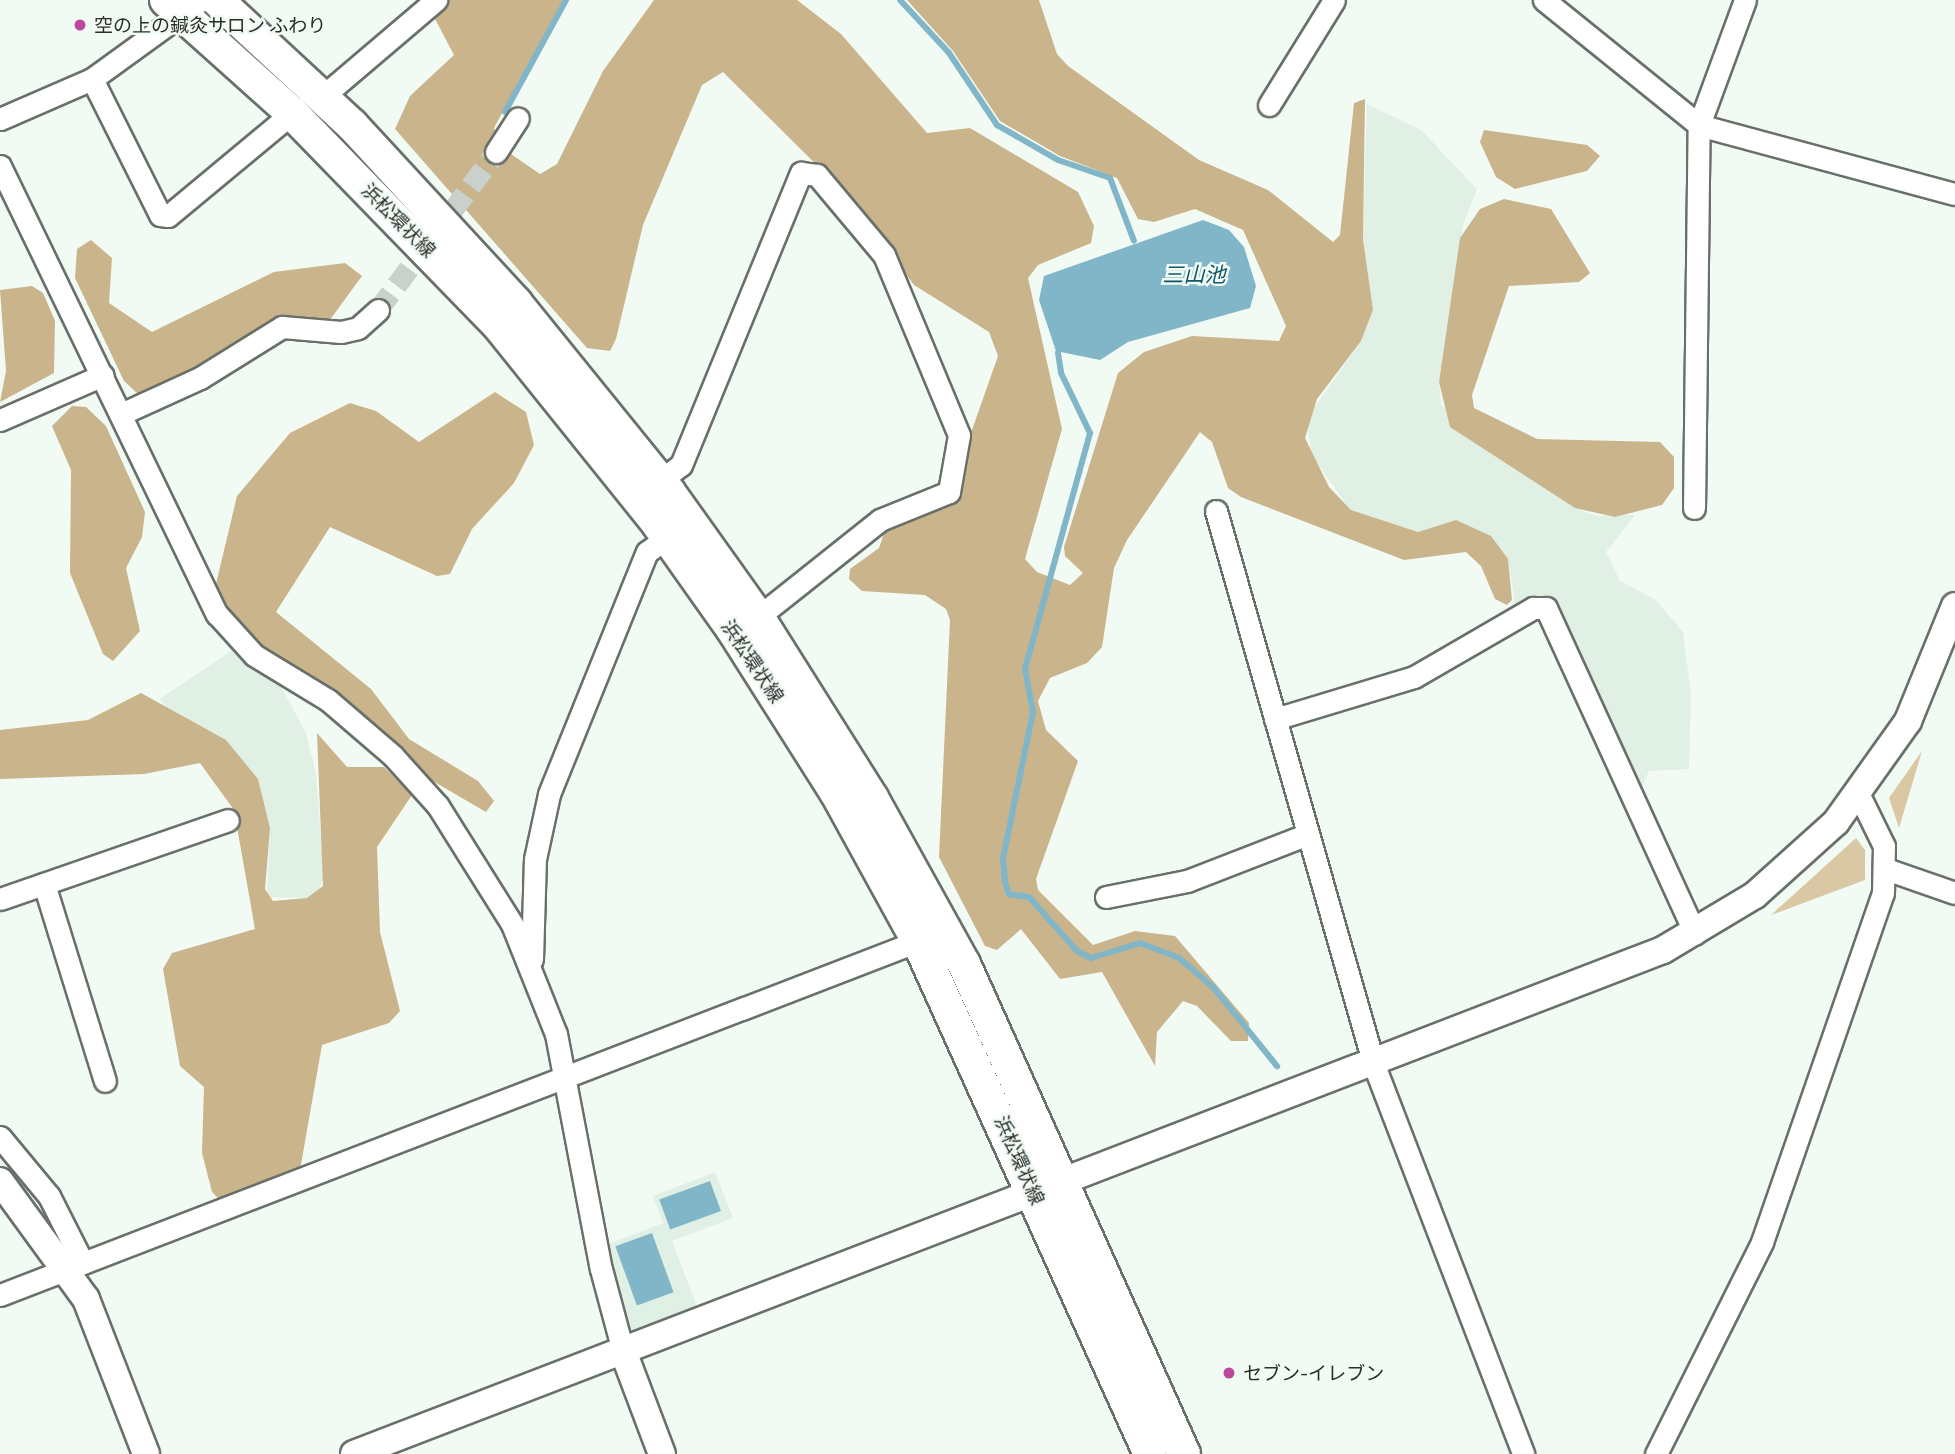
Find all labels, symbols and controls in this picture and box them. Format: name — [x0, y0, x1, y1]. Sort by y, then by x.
place label: 空の上の鍼灸サロン ふわり — [94, 14, 326, 36]
marker: 空の上の鍼灸サロン ふわり — [72, 17, 88, 33]
street label: 浜松環状線 — [357, 178, 441, 262]
water label: 三山池 — [1163, 261, 1225, 287]
street label: 浜松環状線 — [717, 615, 789, 707]
street label: 浜松環状線 — [990, 1112, 1050, 1208]
place label: セブン-イレブン — [1243, 1362, 1384, 1384]
marker: セブン-イレブン — [1221, 1365, 1237, 1381]

